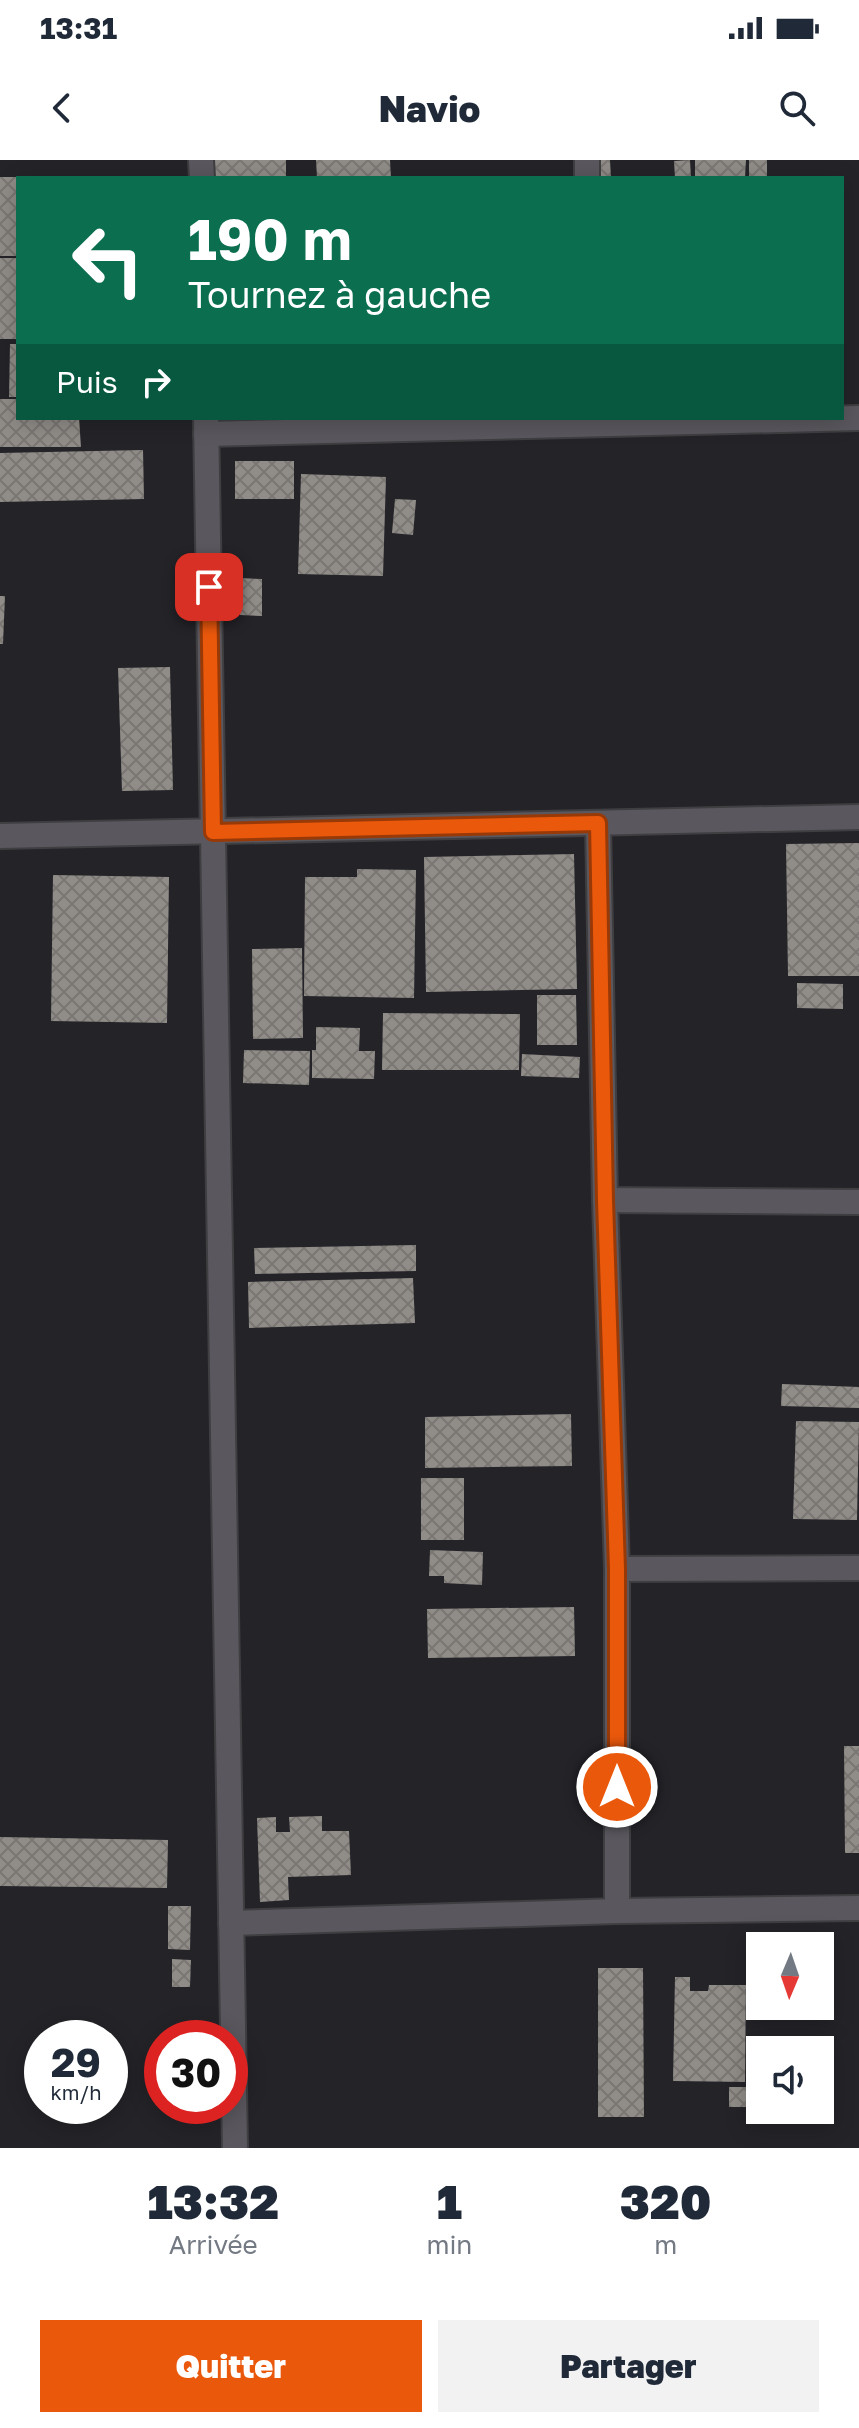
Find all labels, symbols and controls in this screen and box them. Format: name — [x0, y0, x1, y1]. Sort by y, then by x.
text: 13:31 — [40, 10, 117, 46]
icon: back — [40, 86, 84, 130]
icon: search — [775, 86, 819, 130]
text: Navio — [379, 87, 480, 130]
text: 190 m — [188, 205, 352, 272]
icon: left — [56, 208, 160, 312]
text: Tournez à gauche — [188, 273, 491, 316]
icon: right — [134, 360, 178, 404]
text: Puis — [56, 364, 118, 400]
pin — [175, 553, 243, 621]
icon: arrive — [187, 565, 231, 609]
position arrow — [575, 1745, 659, 1829]
north arrow — [746, 1932, 834, 2020]
map controls — [746, 1932, 834, 2124]
speed limit sign: 30 — [144, 2020, 248, 2124]
button: sound — [746, 2036, 834, 2124]
text: 29 — [51, 2038, 101, 2086]
text: km/h — [51, 2080, 101, 2104]
text: 13:32 — [147, 2172, 279, 2230]
text: 1 — [437, 2172, 462, 2230]
text: 320 — [620, 2172, 712, 2230]
text: Arrivée — [169, 2229, 258, 2260]
text: min — [426, 2229, 472, 2260]
text: m — [654, 2229, 677, 2260]
button: Quitter — [40, 2320, 422, 2412]
button: Partager — [438, 2320, 819, 2412]

